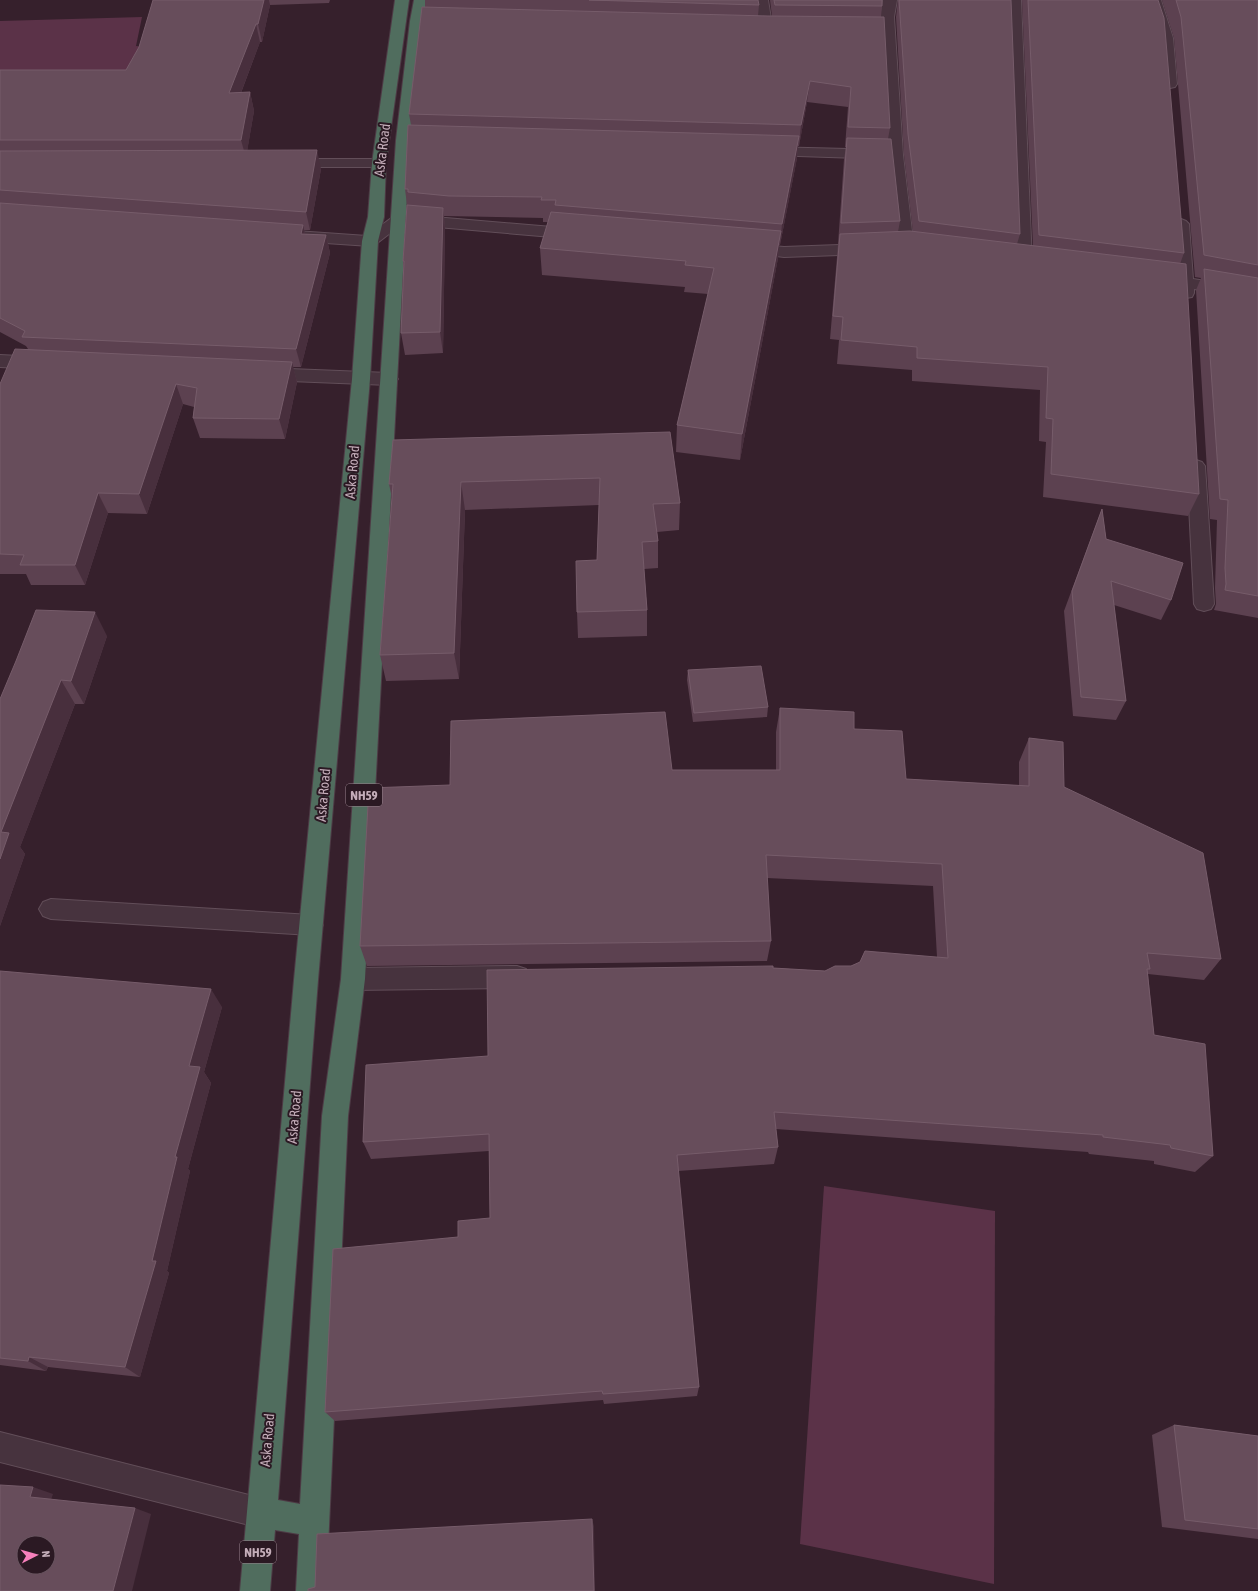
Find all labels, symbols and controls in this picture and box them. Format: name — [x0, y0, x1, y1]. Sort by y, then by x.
street label: Aska Road — [371, 123, 393, 177]
street label: Aska Road — [342, 445, 362, 499]
street label: Aska Road — [313, 768, 333, 822]
road number: NH59 — [346, 784, 382, 806]
street label: Aska Road — [284, 1090, 304, 1144]
street label: Aska Road — [257, 1413, 277, 1467]
north arrow — [16, 1535, 56, 1575]
road number: NH59 — [240, 1541, 276, 1563]
text: N — [40, 1550, 52, 1558]

